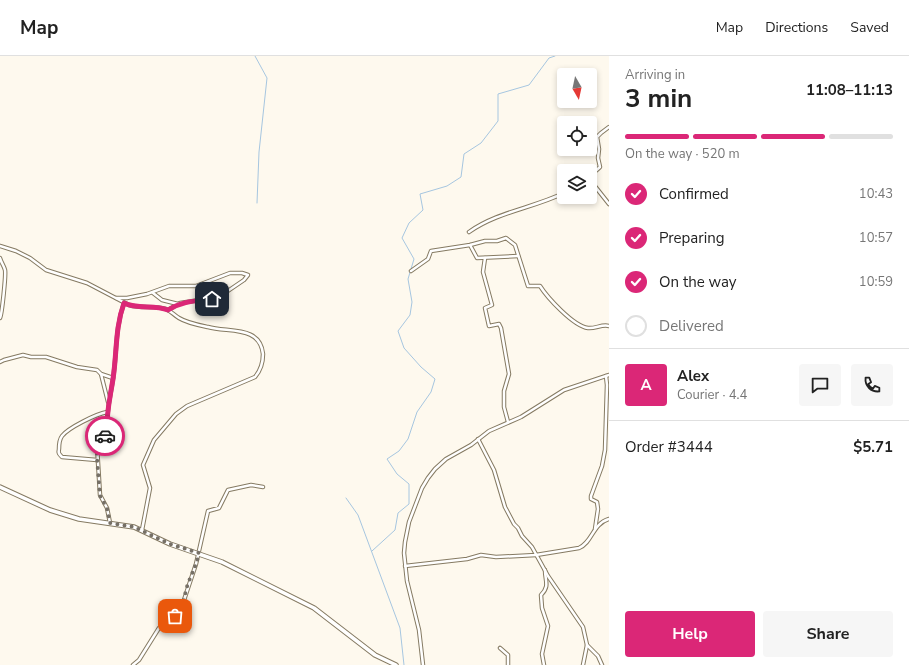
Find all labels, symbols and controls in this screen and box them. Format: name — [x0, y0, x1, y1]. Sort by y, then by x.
text: Map — [20, 15, 58, 41]
text: Map — [716, 18, 743, 37]
text: Directions — [765, 18, 828, 37]
text: Saved — [850, 18, 889, 37]
text: Arriving in — [625, 66, 685, 84]
north arrow — [557, 68, 597, 108]
map controls — [557, 68, 597, 204]
text: 11:08–11:13 — [806, 80, 893, 100]
text: 3 min — [625, 81, 692, 116]
button: locate — [557, 116, 597, 156]
text: On the way · 520 m — [625, 145, 740, 163]
button: layers — [557, 164, 597, 204]
icon: check — [625, 183, 647, 205]
text: Confirmed — [659, 184, 729, 204]
text: 10:43 — [859, 185, 893, 203]
icon: check — [625, 227, 647, 249]
text: Preparing — [659, 228, 724, 248]
text: 10:57 — [859, 229, 893, 247]
icon: check — [625, 271, 647, 293]
text: On the way — [659, 272, 737, 292]
text: 10:59 — [859, 273, 893, 291]
pin — [195, 282, 229, 316]
icon: home — [201, 288, 223, 310]
text: Delivered — [659, 316, 724, 336]
button: chat — [799, 364, 841, 406]
button: phone — [851, 364, 893, 406]
text: Alex — [677, 366, 709, 386]
text: A — [640, 375, 652, 395]
text: Courier · 4.4 — [677, 386, 747, 404]
courier — [85, 416, 125, 456]
icon: car — [94, 425, 116, 447]
text: Order #3444 — [625, 437, 713, 457]
text: $5.71 — [853, 437, 893, 457]
pin — [158, 599, 192, 633]
icon: bag — [164, 605, 186, 627]
button: Help — [625, 611, 755, 657]
button: Share — [763, 611, 893, 657]

